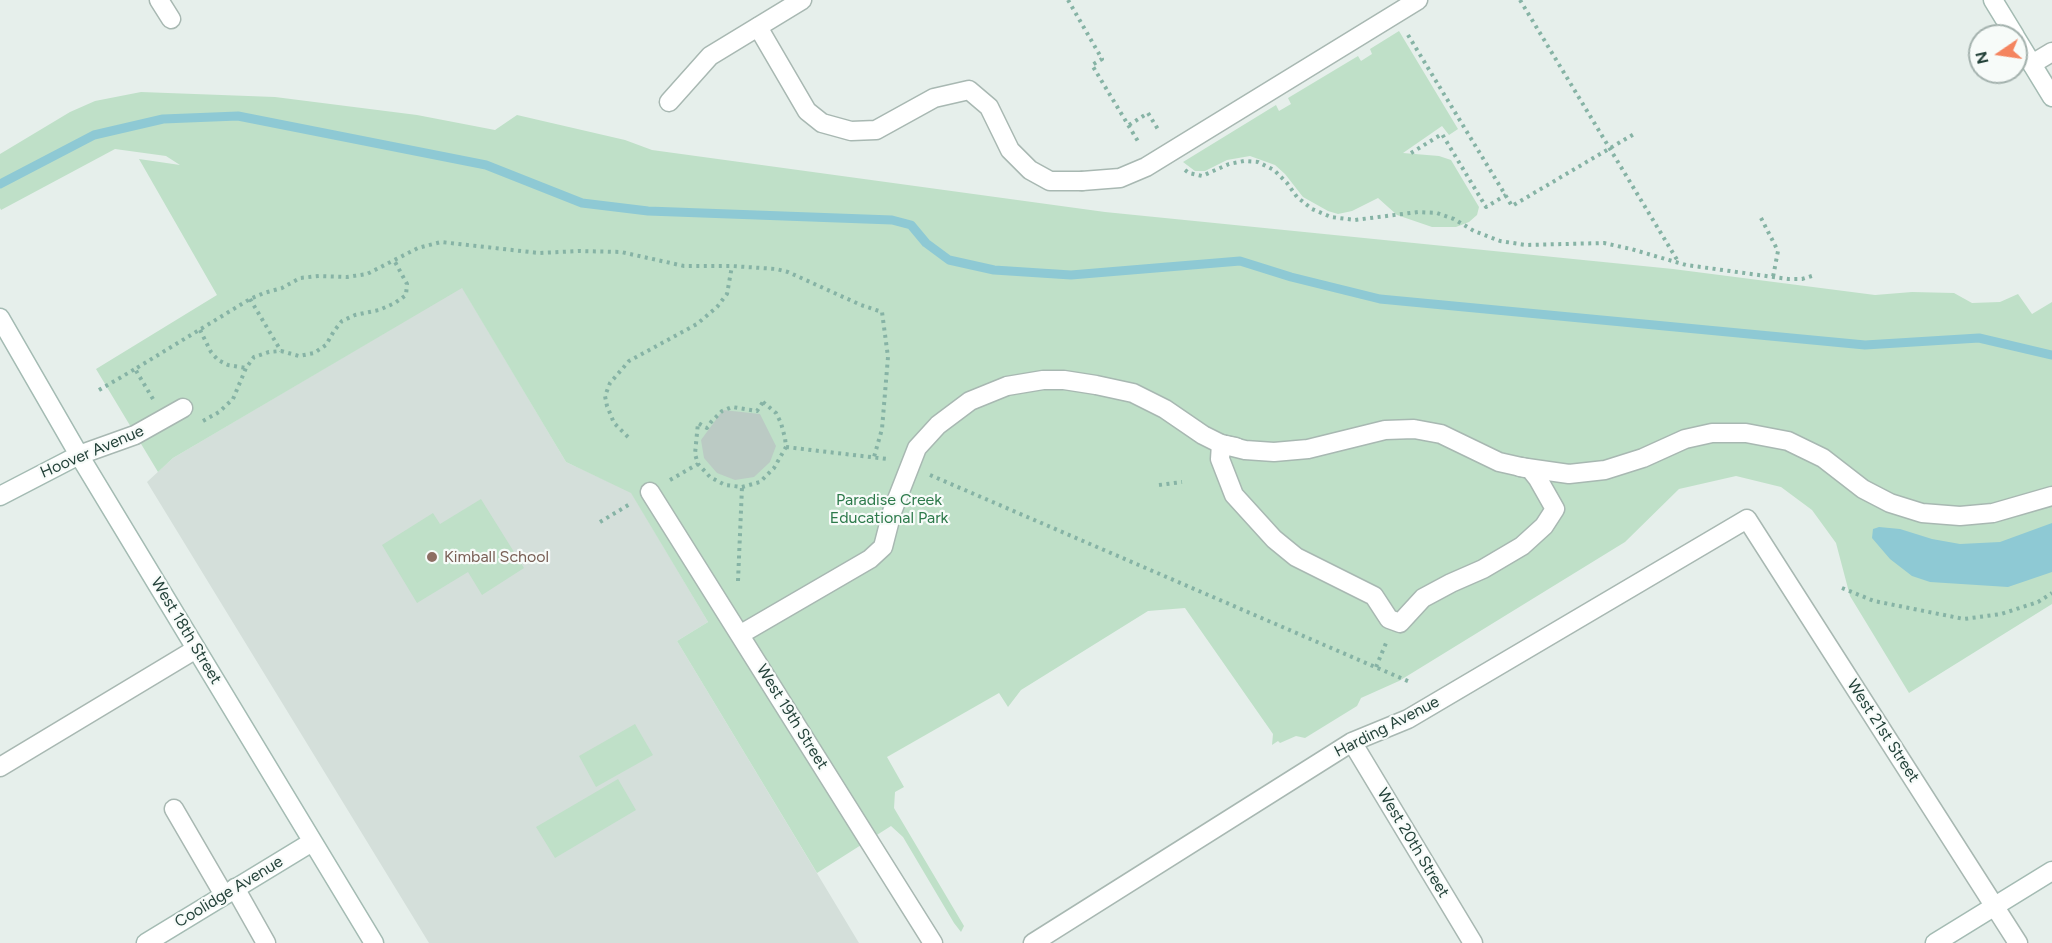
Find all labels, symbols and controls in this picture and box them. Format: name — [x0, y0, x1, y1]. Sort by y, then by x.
north arrow — [1968, 24, 2028, 84]
text: N — [1971, 50, 1993, 66]
street label: Hoover Avenue — [37, 422, 147, 482]
park label: Paradise Creek Educational Park — [830, 490, 948, 528]
place label: Kimball School — [444, 547, 549, 567]
marker: Kimball School — [425, 550, 439, 564]
street label: West 18th Street — [147, 574, 225, 688]
street label: West 19th Street — [752, 661, 832, 773]
street label: West 21st Street — [1843, 676, 1923, 786]
street label: Harding Avenue — [1331, 692, 1443, 762]
street label: West 20th Street — [1373, 785, 1453, 901]
street label: Coolidge Avenue — [171, 852, 287, 932]

